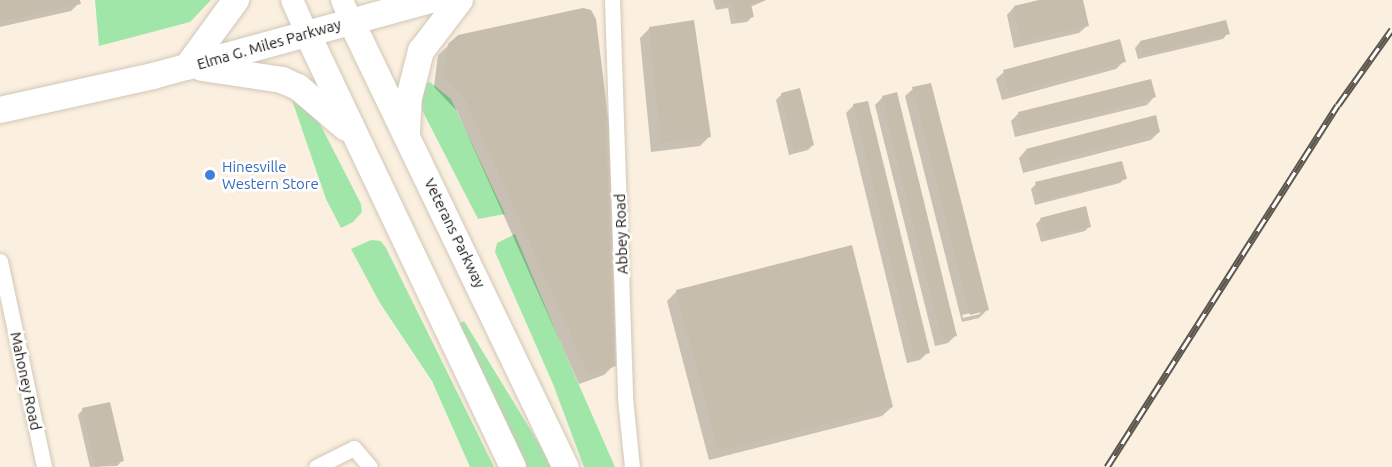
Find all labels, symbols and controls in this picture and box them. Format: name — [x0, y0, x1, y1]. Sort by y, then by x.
street label: Elma G. Miles Parkway — [195, 15, 343, 73]
place label: Hinesville Western Store — [222, 157, 319, 192]
marker: Hinesville Western Store — [203, 168, 217, 182]
street label: Veterans Parkway — [421, 175, 489, 291]
street label: Abbey Road — [611, 193, 631, 275]
street label: Mahoney Road — [7, 330, 45, 432]

